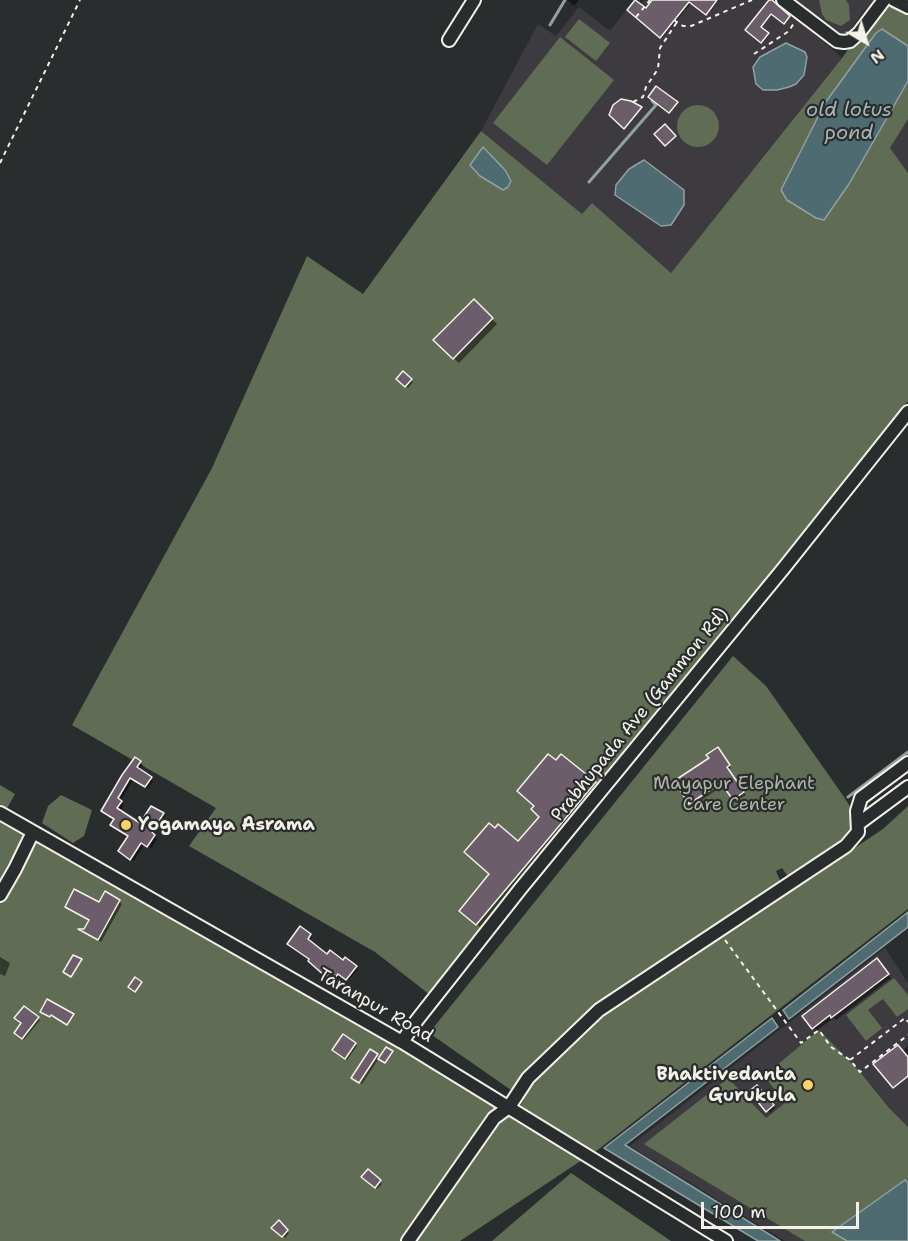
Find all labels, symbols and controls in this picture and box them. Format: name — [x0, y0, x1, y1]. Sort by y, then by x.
north arrow — [836, 12, 896, 72]
text: N — [866, 44, 889, 69]
water label: old lotus pond — [806, 99, 892, 146]
street label: Prabhupada Ave (Gammon Rd) — [547, 604, 733, 826]
park label: Mayapur Elephant Care Center — [653, 773, 815, 816]
place label: Yogamaya Asrama — [138, 814, 315, 836]
marker: Yogamaya Asrama — [119, 818, 133, 832]
street label: Taranpur Road — [313, 964, 437, 1048]
place label: Bhaktivedanta Gurukula — [656, 1064, 796, 1106]
marker: Bhaktivedanta Gurukula — [801, 1078, 815, 1092]
scale bar — [704, 1190, 862, 1228]
text: 100 m — [712, 1200, 766, 1224]

